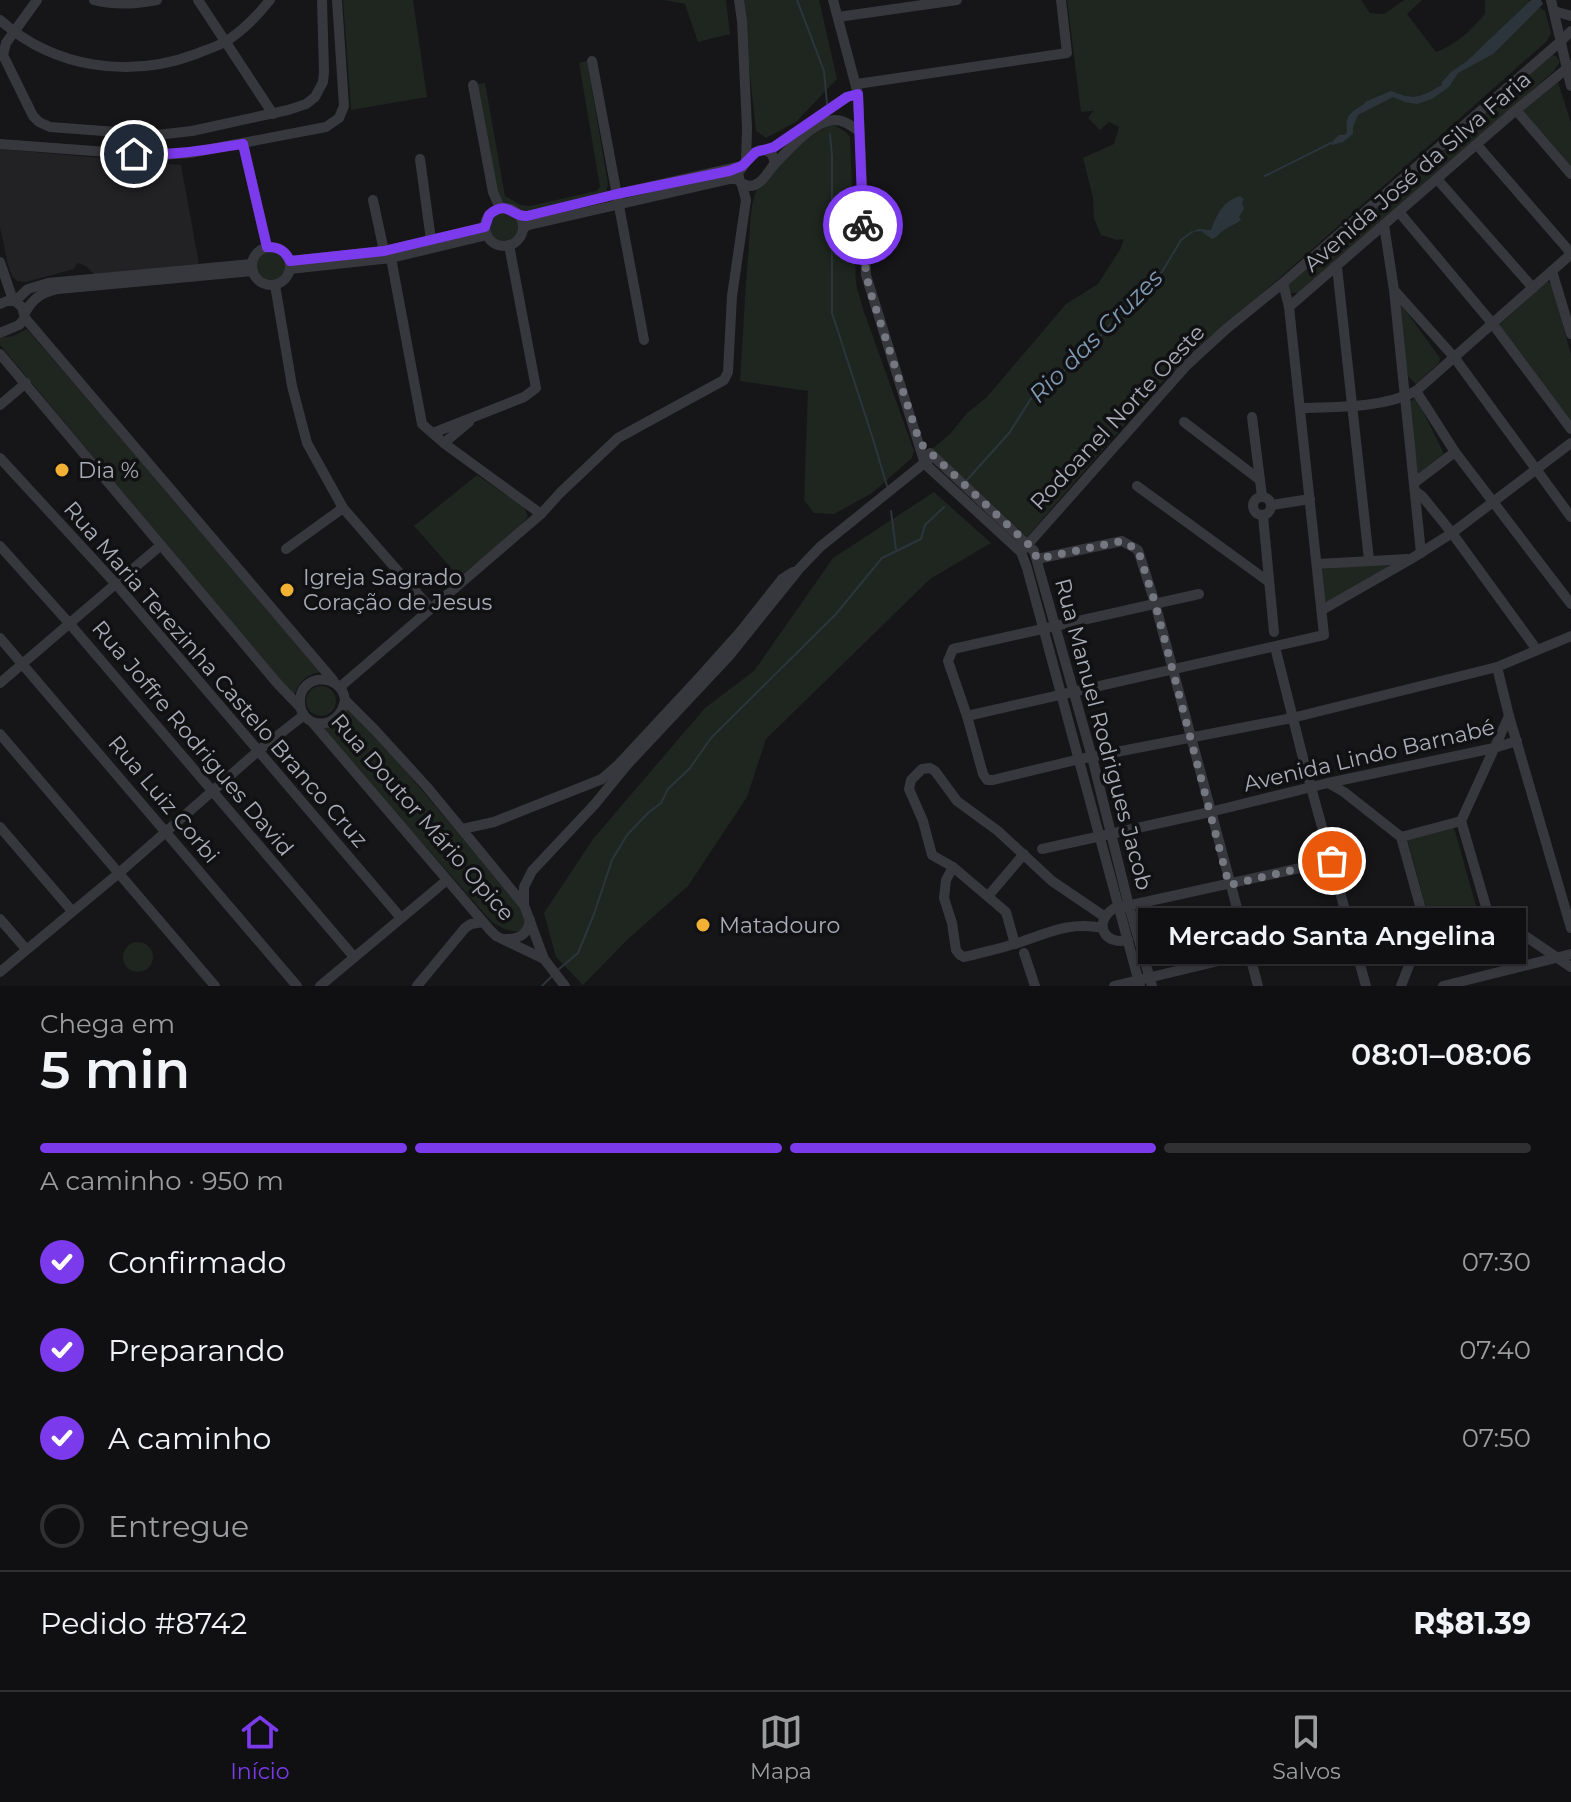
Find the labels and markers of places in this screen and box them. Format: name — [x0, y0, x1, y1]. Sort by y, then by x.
pin — [100, 120, 168, 188]
place label: Dia % — [78, 457, 139, 484]
marker: Dia % — [53, 461, 71, 479]
place label: Igreja Sagrado Coração de Jesus — [303, 564, 493, 616]
marker: Igreja Sagrado Coração de Jesus — [278, 581, 296, 599]
pin — [1298, 827, 1366, 895]
callout: Mercado Santa Angelina — [1138, 909, 1526, 965]
place label: Matadouro — [719, 912, 840, 939]
marker: Matadouro — [694, 916, 712, 934]

